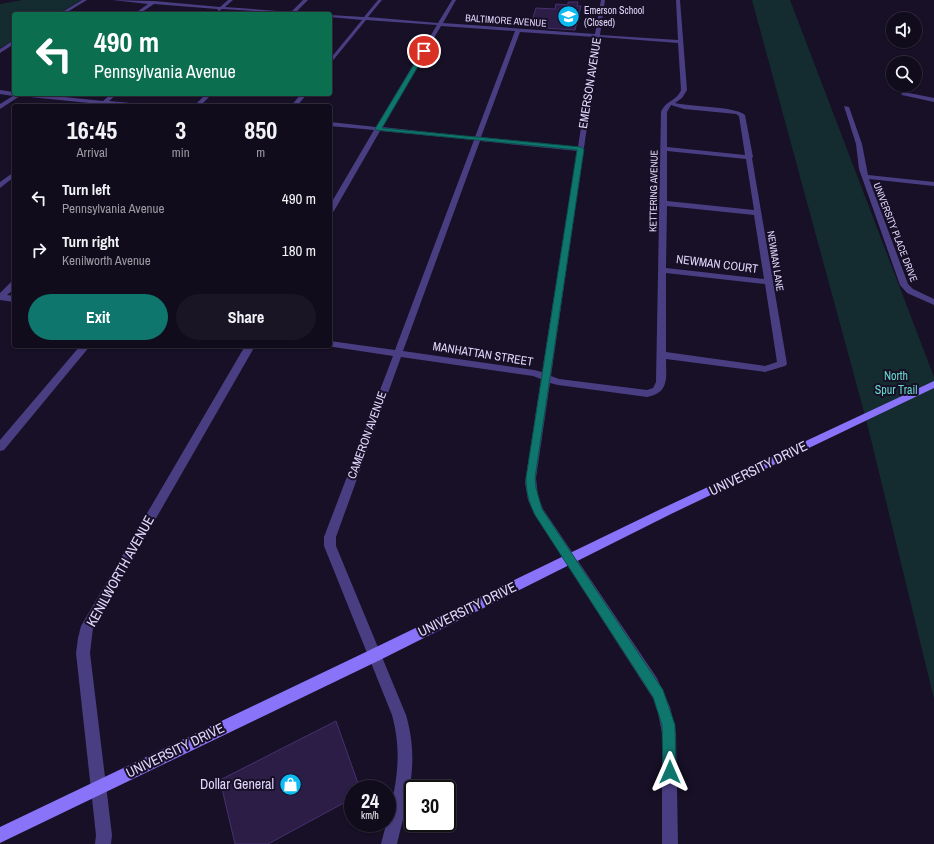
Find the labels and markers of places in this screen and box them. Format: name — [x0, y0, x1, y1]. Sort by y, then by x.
school or university icon: Emerson School (Closed) — [556, 3, 582, 29]
place label: Emerson School (Closed) — [584, 4, 644, 29]
pin — [407, 34, 441, 68]
shop icon: Dollar General — [277, 771, 303, 797]
place label: Dollar General — [200, 775, 274, 793]

